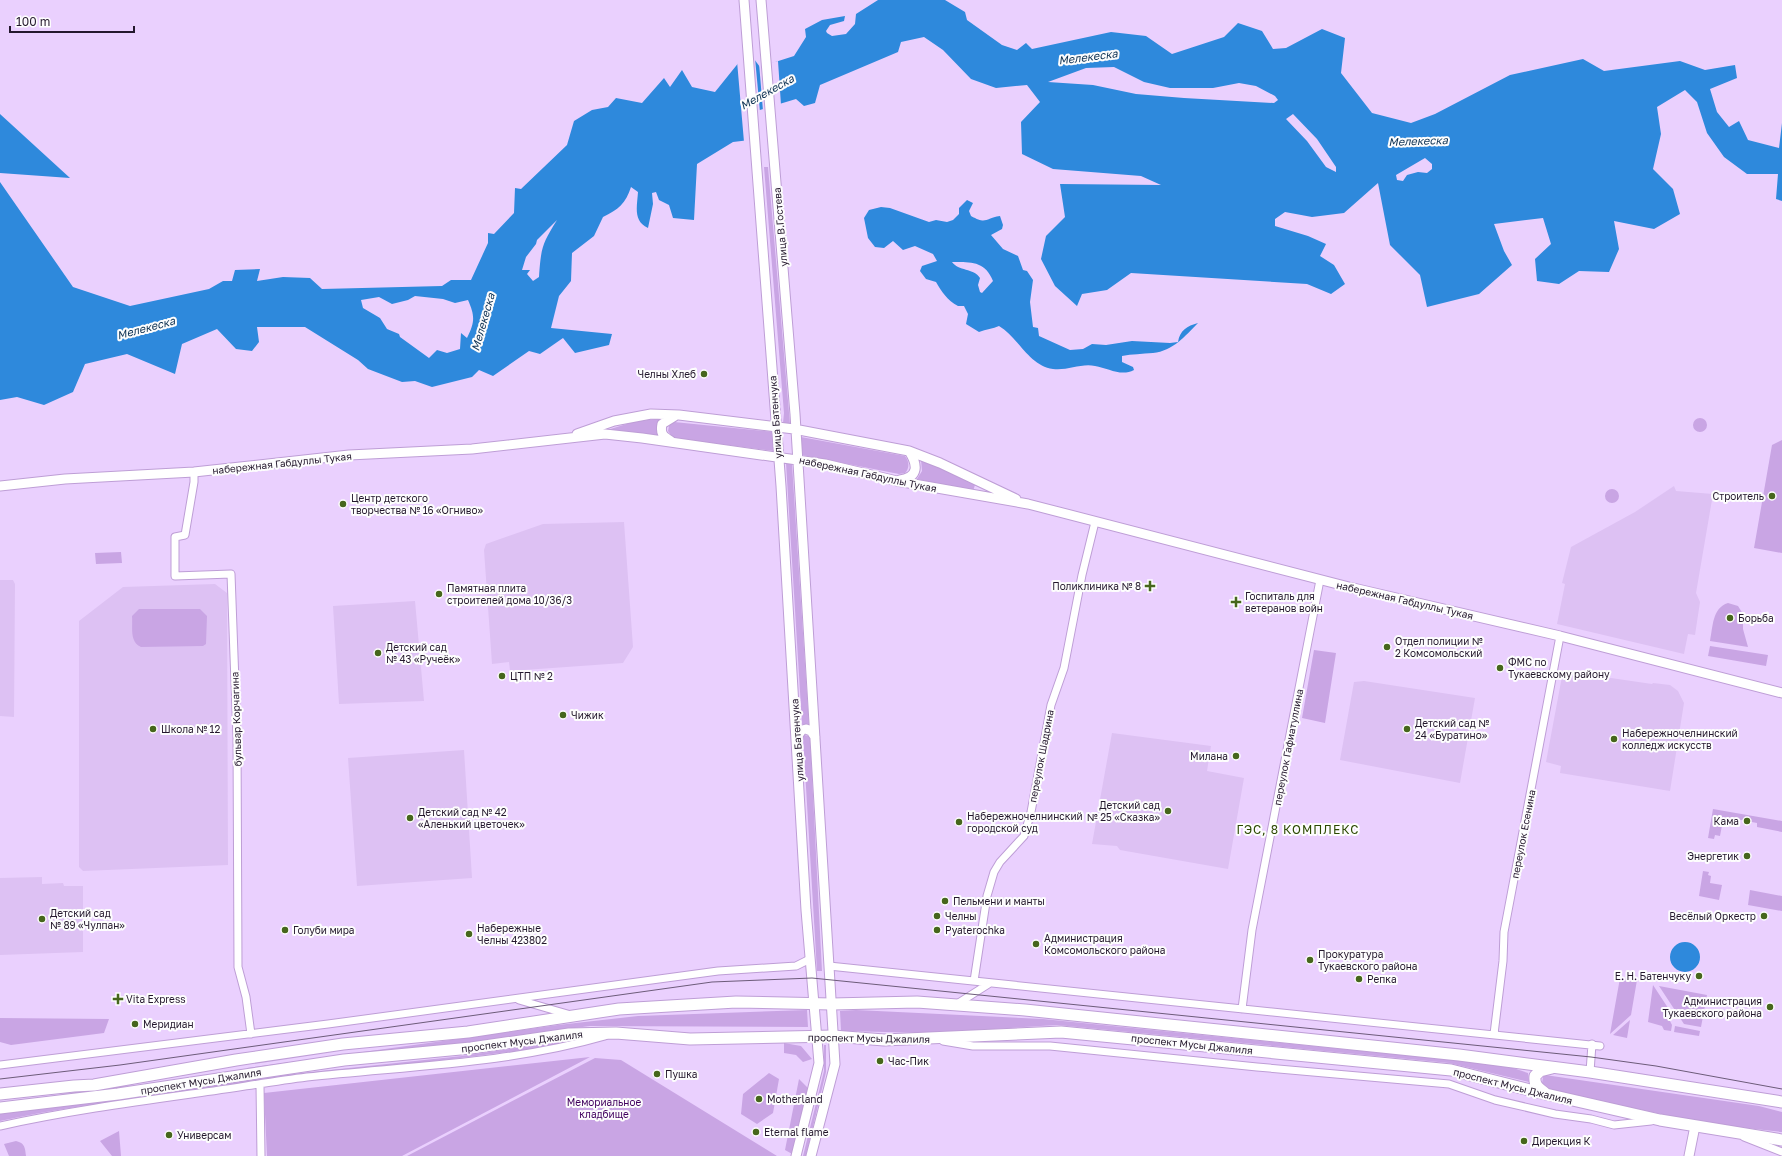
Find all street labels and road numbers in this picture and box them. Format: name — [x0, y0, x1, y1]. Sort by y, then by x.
street label: улица В.Гостева — [771, 187, 789, 267]
street label: улица Батенчука — [766, 375, 784, 459]
street label: набережная Габдуллы Тукая — [212, 450, 352, 476]
street label: набережная Габдуллы Тукая — [798, 454, 938, 494]
street label: набережная Габдуллы Тукая — [1335, 578, 1475, 622]
street label: бульвар Корчагина — [228, 671, 244, 767]
street label: переулок Гафиатуллина — [1271, 688, 1305, 806]
street label: улица Батенчука — [788, 698, 806, 782]
street label: переулок Шадрина — [1026, 708, 1056, 804]
street label: переулок Есенина — [1508, 789, 1538, 879]
street label: проспект Мусы Джалиля — [461, 1028, 583, 1054]
street label: проспект Мусы Джалиля — [808, 1031, 930, 1045]
street label: проспект Мусы Джалиля — [1131, 1032, 1253, 1056]
street label: проспект Мусы Джалиля — [1452, 1065, 1574, 1107]
street label: проспект Мусы Джалиля — [140, 1066, 262, 1096]

